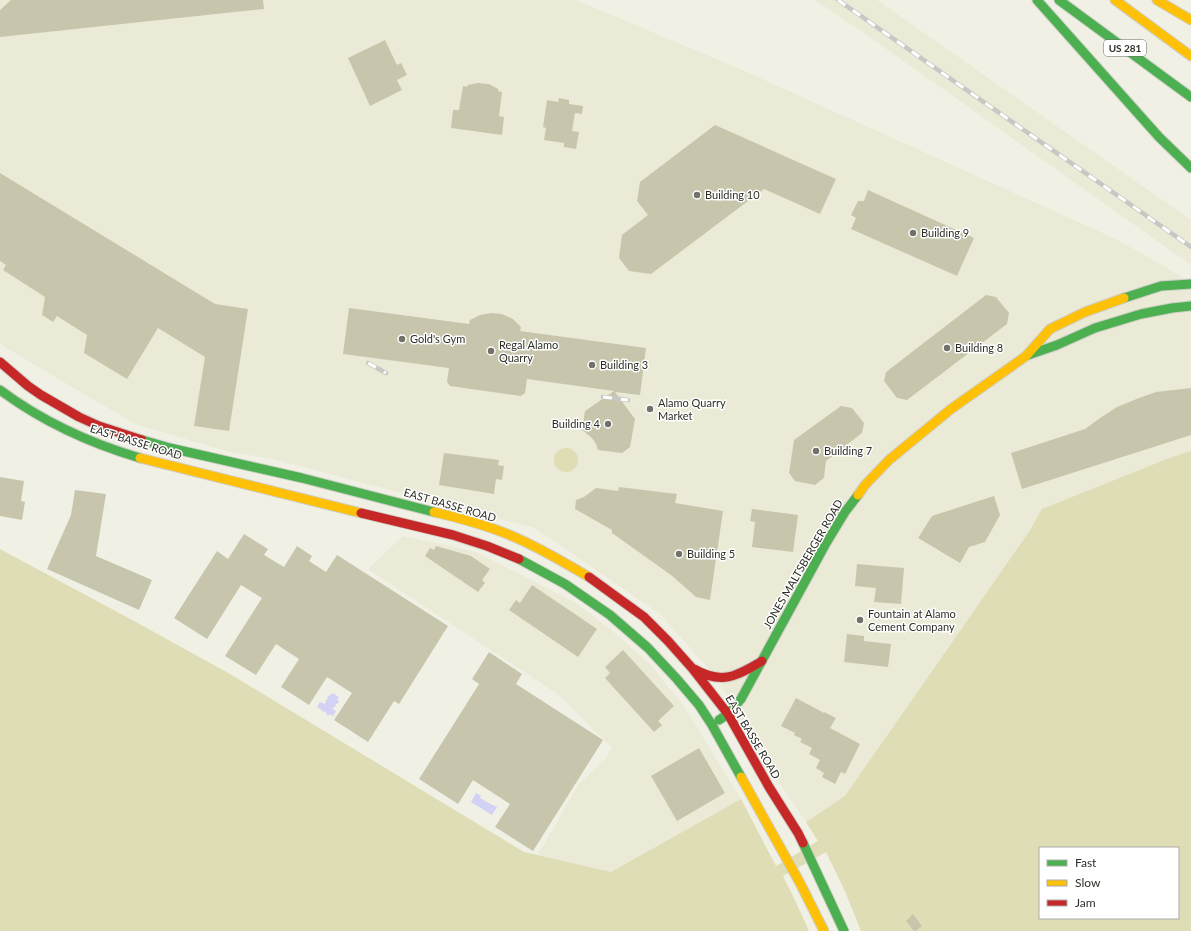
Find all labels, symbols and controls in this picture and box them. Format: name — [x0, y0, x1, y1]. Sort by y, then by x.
road number: US 281 — [1104, 40, 1146, 56]
place label: Building 10 — [705, 188, 760, 201]
marker: Building 10 — [692, 190, 702, 200]
place label: Building 9 — [921, 226, 969, 239]
marker: Building 9 — [908, 228, 918, 238]
place label: Gold's Gym — [410, 332, 465, 345]
marker: Gold's Gym — [397, 334, 407, 344]
place label: Regal Alamo Quarry — [499, 338, 558, 364]
place label: Building 8 — [955, 341, 1003, 354]
marker: Building 8 — [942, 343, 952, 353]
marker: Regal Alamo Quarry — [486, 346, 496, 356]
place label: Building 3 — [600, 358, 648, 371]
marker: Building 3 — [587, 360, 597, 370]
place label: Alamo Quarry Market — [658, 396, 726, 422]
marker: Alamo Quarry Market — [645, 404, 655, 414]
place label: Building 4 — [552, 417, 601, 430]
marker: Building 4 — [603, 419, 613, 429]
street label: EAST BASSE ROAD — [89, 421, 184, 462]
place label: Building 7 — [824, 444, 872, 457]
marker: Building 7 — [811, 446, 821, 456]
street label: EAST BASSE ROAD — [402, 485, 498, 524]
street label: JONES MALTSBERGER ROAD — [760, 497, 845, 631]
place label: Building 5 — [687, 547, 735, 560]
marker: Building 5 — [674, 549, 684, 559]
place label: Fountain at Alamo Cement Company — [868, 607, 956, 633]
marker: Fountain at Alamo Cement Company — [855, 615, 865, 625]
street label: EAST BASSE ROAD — [723, 692, 784, 781]
legend — [1039, 847, 1179, 919]
text: Fast — [1075, 855, 1097, 870]
text: Slow — [1075, 875, 1101, 890]
text: Jam — [1075, 895, 1096, 910]

